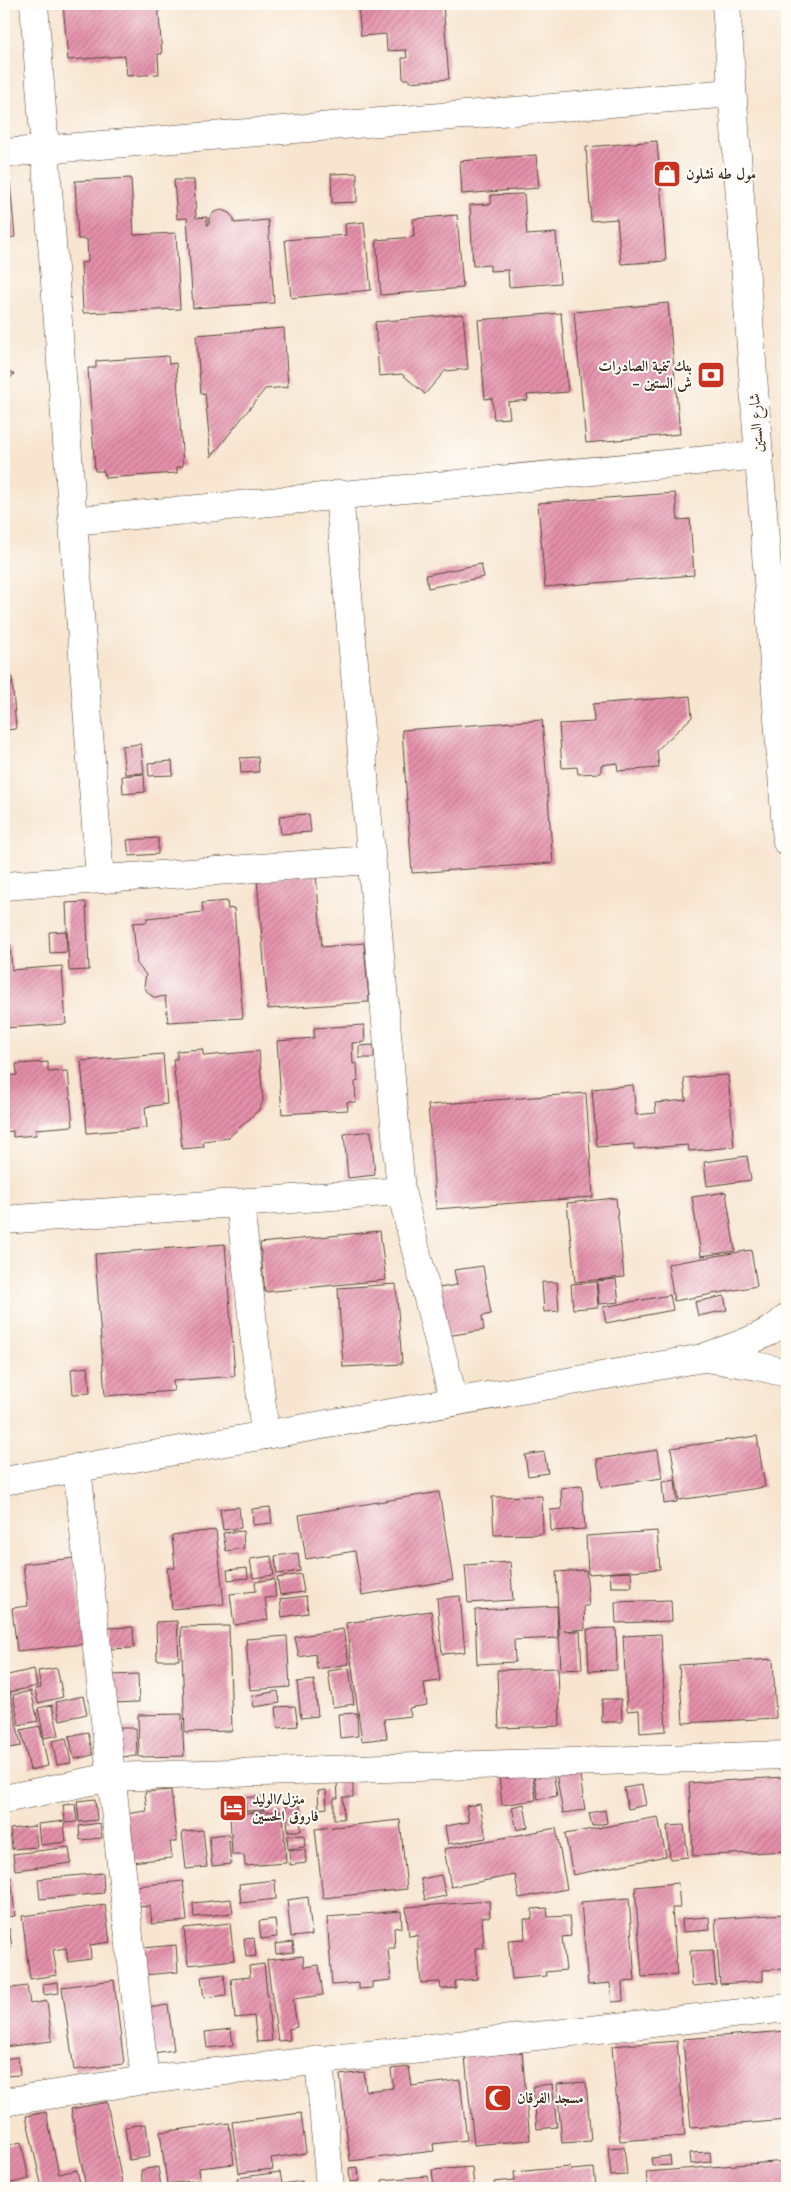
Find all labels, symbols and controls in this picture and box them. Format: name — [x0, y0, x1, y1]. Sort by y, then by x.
shop icon: مول طه نشلون — [652, 159, 682, 189]
place label: مول طه نشلون — [686, 164, 756, 184]
place label: بنك تنمية الصادرات - ش الستين — [598, 356, 692, 393]
bank icon: بنك تنمية الصادرات - ش الستين — [696, 360, 726, 390]
street label: شارع الستين — [744, 392, 771, 453]
place label: منزل/الوليد فاروق الحسين — [252, 1789, 319, 1826]
hotel icon: منزل/الوليد فاروق الحسين — [218, 1793, 248, 1823]
mosque icon: مسجد الفرقان — [483, 2083, 513, 2113]
place label: مسجد الفرقان — [517, 2088, 584, 2108]

